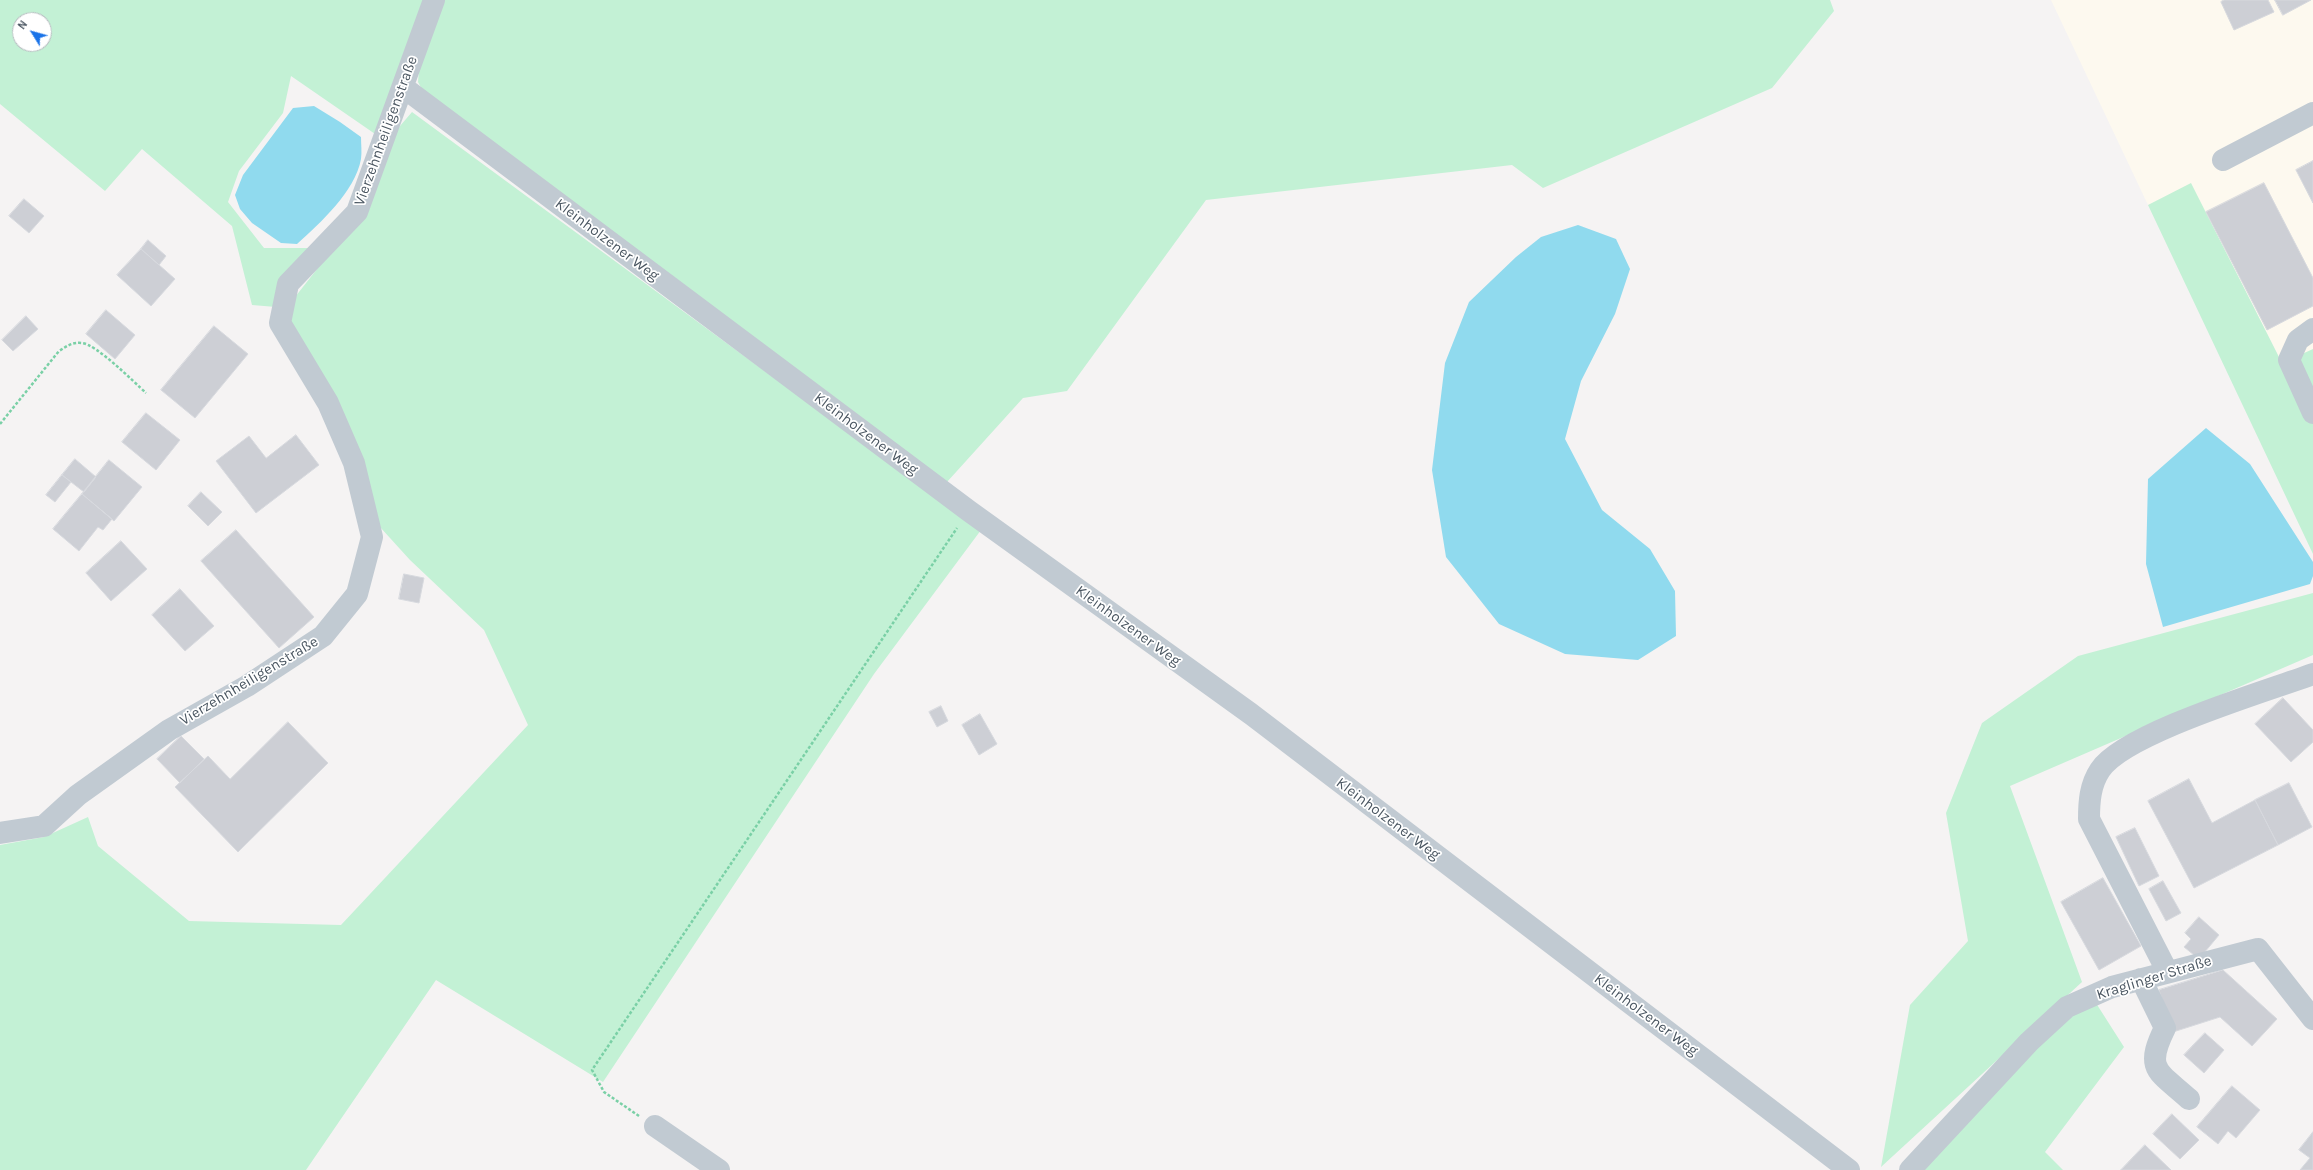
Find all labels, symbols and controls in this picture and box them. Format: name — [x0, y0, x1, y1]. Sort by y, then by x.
north arrow — [12, 12, 52, 52]
text: N — [15, 18, 30, 32]
street label: Vierzehnheiligenstraße — [350, 54, 422, 208]
street label: Kleinholzener Weg — [551, 195, 663, 285]
street label: Kleinholzener Weg — [810, 389, 922, 479]
street label: Kleinholzener Weg — [1072, 582, 1184, 670]
street label: Vierzehnheiligenstraße — [177, 633, 321, 729]
street label: Kleinholzener Weg — [1332, 774, 1444, 864]
street label: Kraglinger Straße — [2094, 952, 2214, 1004]
street label: Kleinholzener Weg — [1590, 970, 1702, 1060]

